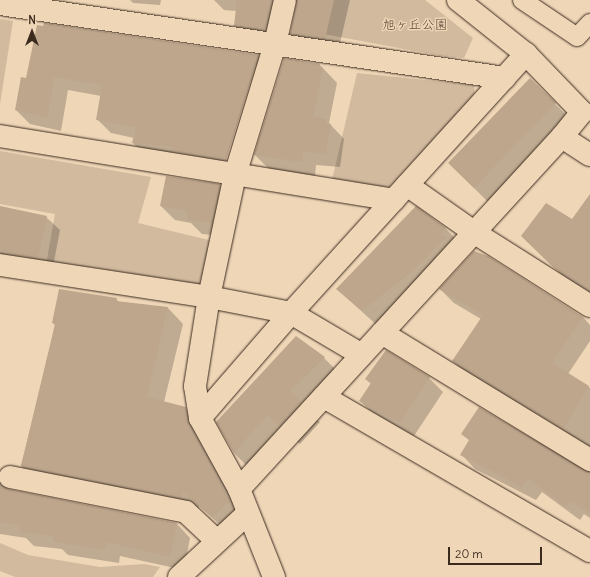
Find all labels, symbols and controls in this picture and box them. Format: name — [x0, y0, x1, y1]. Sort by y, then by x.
north arrow — [12, 12, 52, 52]
text: N — [28, 13, 36, 27]
park label: 旭ヶ丘公園 — [383, 17, 447, 33]
scale bar — [450, 539, 544, 565]
text: 20 m — [455, 546, 483, 561]

